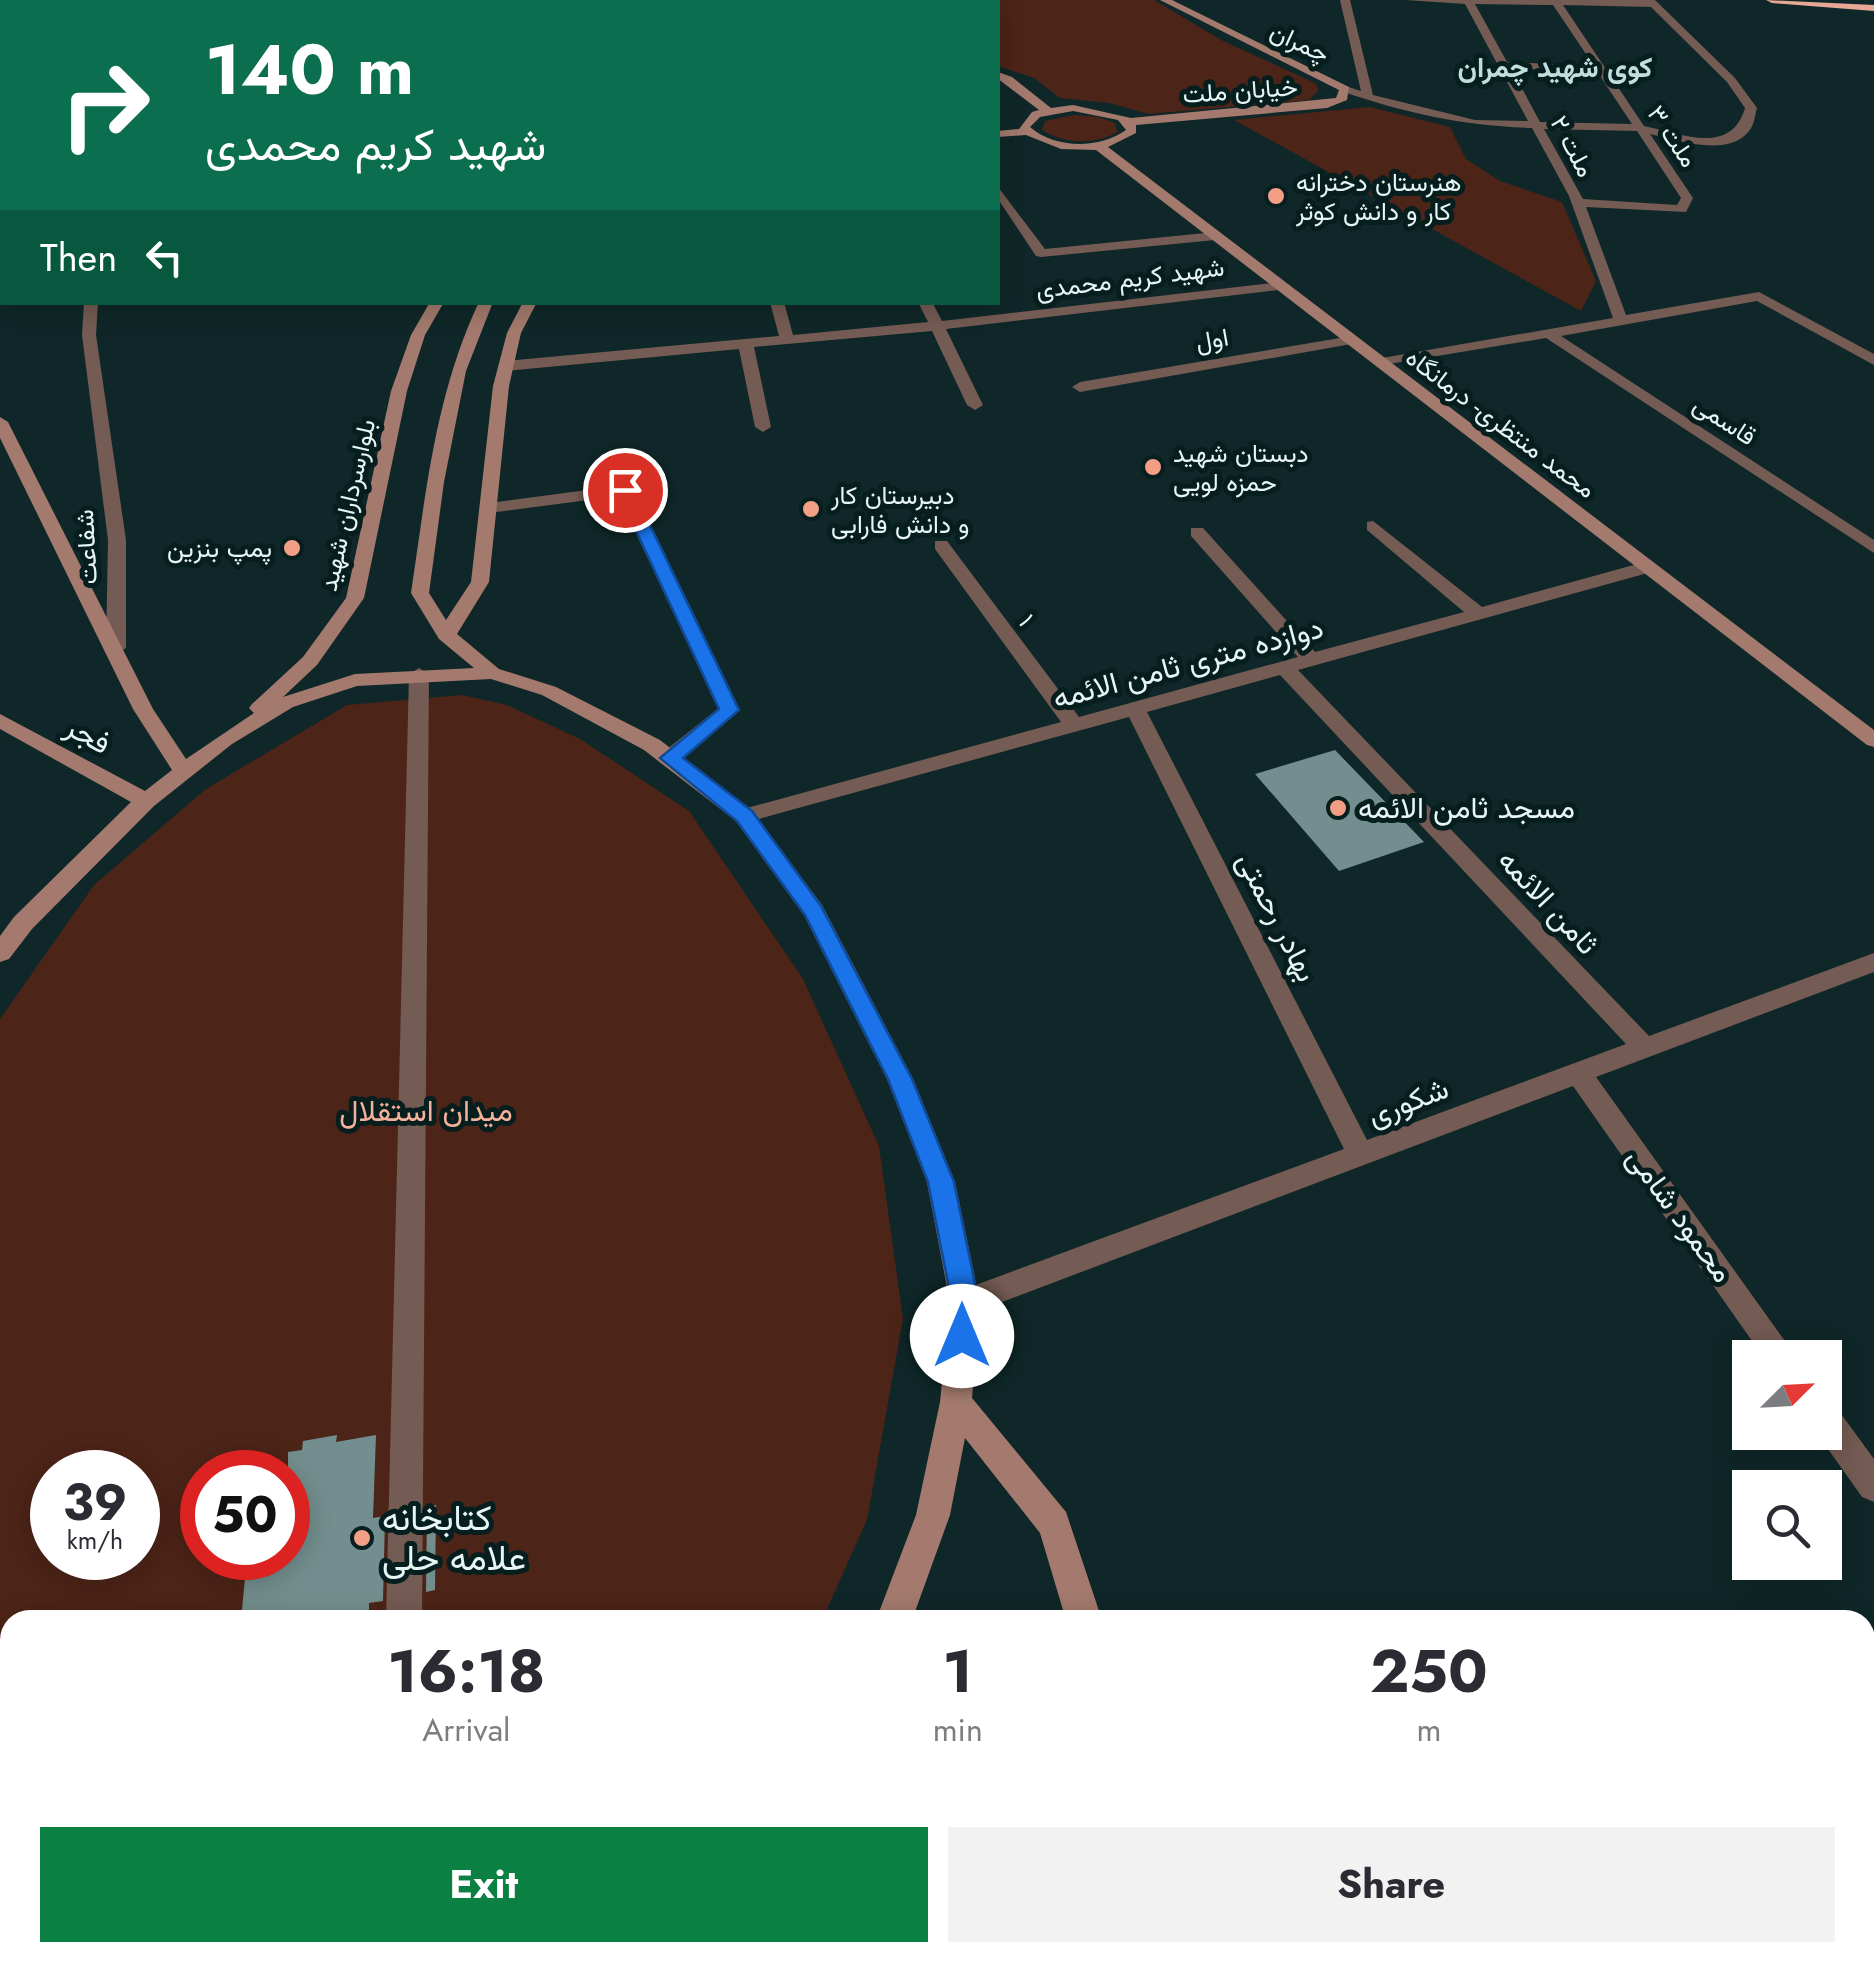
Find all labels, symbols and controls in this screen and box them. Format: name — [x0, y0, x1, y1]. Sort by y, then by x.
street label: چمران — [1264, 13, 1336, 71]
text: 140 m — [205, 19, 414, 120]
icon: right — [40, 40, 170, 170]
district label: کوی شهید چمران — [1457, 47, 1653, 88]
street label: خیابان ملت — [1181, 68, 1299, 112]
street label: ملت ۳ — [1639, 98, 1707, 174]
street label: ملت ۲ — [1542, 109, 1604, 183]
text: شهید کریم محمدی — [205, 112, 546, 177]
place label: هنرستان دخترانه کار و دانش کوثر — [1295, 164, 1461, 229]
marker: هنرستان دخترانه کار و دانش کوثر — [1265, 185, 1287, 207]
text: Then — [40, 230, 117, 285]
icon: left — [137, 230, 192, 285]
street label: شهید کریم محمدی — [1034, 249, 1226, 307]
street label: اول — [1193, 318, 1231, 360]
street label: محمد منتظری- درمانگاه — [1398, 340, 1604, 506]
street label: قاسمی — [1686, 386, 1764, 454]
street label: بلوارسرداران شهید — [310, 415, 384, 595]
place label: دبستان شهید حمزه لویی — [1173, 435, 1309, 500]
pin — [583, 448, 668, 533]
marker: دبستان شهید حمزه لویی — [1142, 456, 1164, 478]
icon: arrive — [598, 463, 653, 518]
place label: دبیرستان کار و دانش فارابی — [830, 477, 969, 542]
marker: دبیرستان کار و دانش فارابی — [800, 498, 822, 520]
street label: شفاعت — [66, 509, 106, 585]
place label: پمپ بنزین — [167, 530, 272, 566]
marker: پمپ بنزین — [281, 537, 303, 559]
street label: ۱ — [1010, 606, 1044, 634]
street label: دوازده متری ثامن الائمه — [1048, 606, 1328, 719]
street label: فجر — [57, 704, 119, 764]
place label: مسجد ثامن الائمه — [1358, 786, 1575, 829]
marker: مسجد ثامن الائمه — [1327, 797, 1349, 819]
street label: ثامن الائمه — [1488, 839, 1609, 964]
street label: بهادر رحمتی — [1226, 844, 1329, 989]
street label: شکوری — [1361, 1066, 1455, 1137]
park label: میدان استقلال — [339, 1089, 513, 1132]
street label: محمود شامی — [1617, 1138, 1744, 1291]
position arrow — [910, 1284, 1014, 1388]
north arrow — [1732, 1340, 1842, 1450]
map controls — [1732, 1340, 1842, 1580]
speed limit sign: 50 — [180, 1450, 310, 1580]
text: 39 — [63, 1466, 127, 1539]
button: search — [1732, 1470, 1842, 1580]
place label: کتابخانه علامه حلی — [382, 1493, 526, 1583]
text: km/h — [67, 1522, 123, 1558]
marker: کتابخانه علامه حلی — [351, 1527, 373, 1549]
text: 16:18 — [387, 1628, 545, 1715]
text: 1 — [942, 1628, 973, 1715]
text: 250 — [1370, 1628, 1488, 1715]
text: Arrival — [422, 1707, 510, 1753]
text: min — [933, 1707, 983, 1753]
text: m — [1416, 1707, 1441, 1753]
button: Exit — [40, 1827, 928, 1942]
button: Share — [948, 1827, 1835, 1942]

